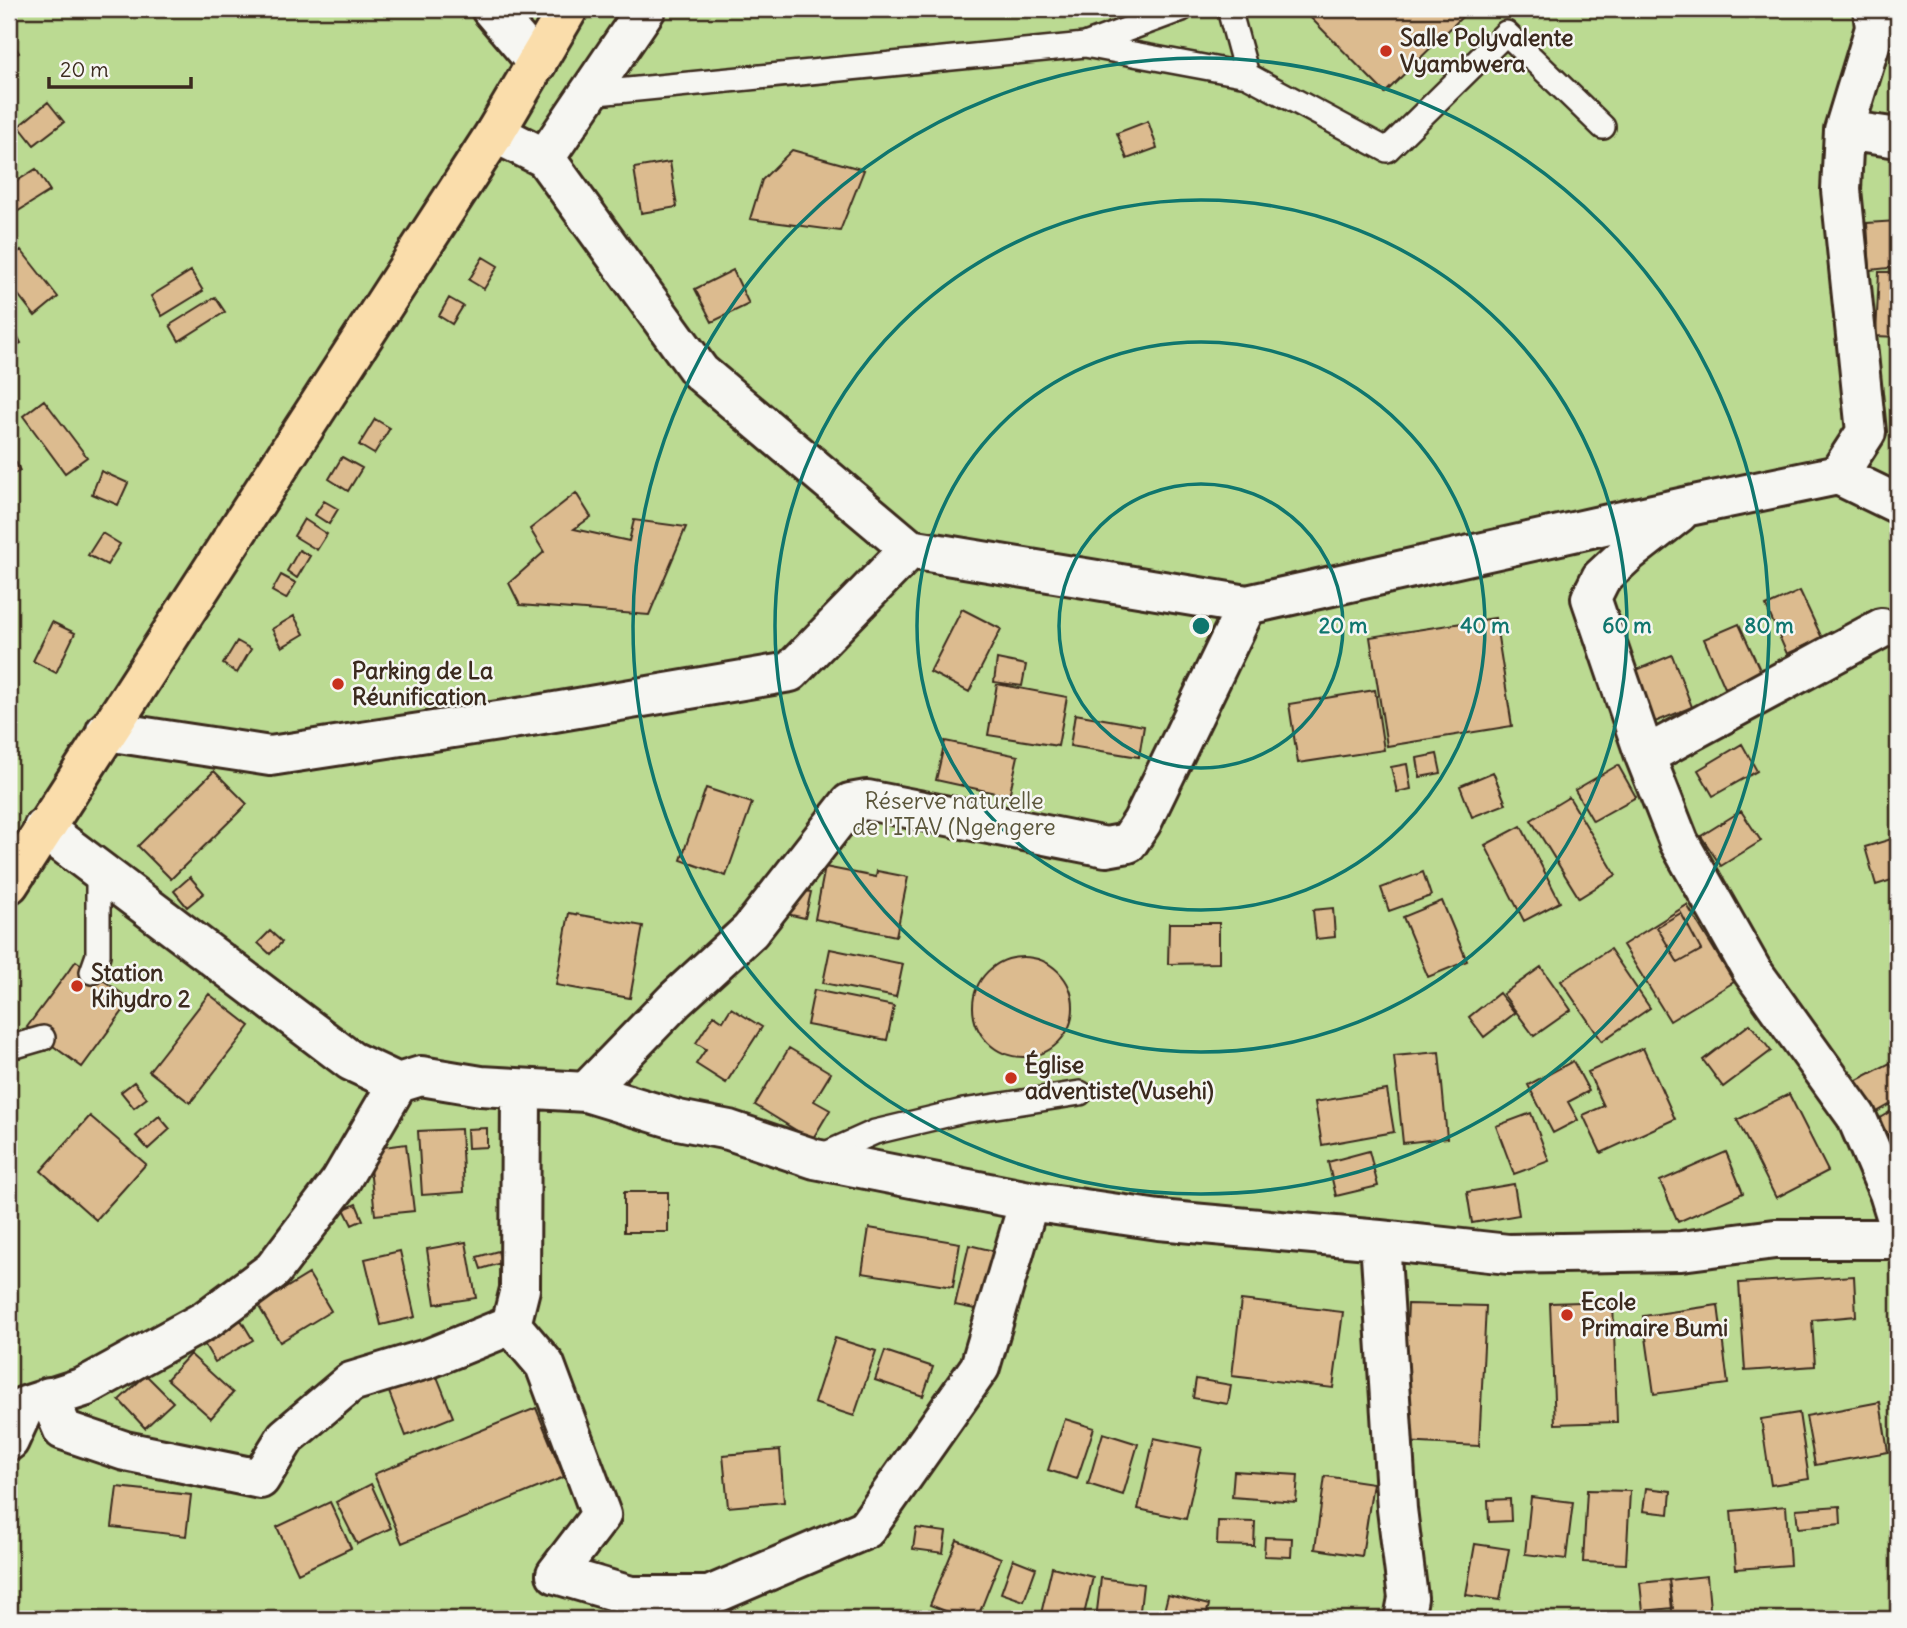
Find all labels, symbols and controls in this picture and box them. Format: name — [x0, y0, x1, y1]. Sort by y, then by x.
place label: Salle Polyvalente Vyambwera — [1400, 23, 1573, 78]
marker: Salle Polyvalente Vyambwera — [1378, 43, 1394, 59]
scale bar — [49, 46, 191, 90]
text: 20 m — [60, 56, 109, 83]
text: 20 m — [1319, 612, 1368, 639]
text: 40 m — [1460, 612, 1510, 639]
text: 60 m — [1602, 612, 1652, 639]
text: 80 m — [1744, 612, 1794, 639]
centre of rings — [1189, 614, 1213, 638]
place label: Parking de La Réunification — [352, 656, 493, 711]
marker: Parking de La Réunification — [330, 676, 346, 692]
park label: Réserve naturelle de l'ITAV (Ngengere — [852, 786, 1056, 841]
place label: Station Kihydro 2 — [91, 958, 191, 1013]
marker: Station Kihydro 2 — [69, 978, 85, 994]
place label: Église adventiste(Vusehi) — [1025, 1050, 1214, 1105]
marker: Église adventiste(Vusehi) — [1003, 1070, 1019, 1086]
place label: Ecole Primaire Bumi — [1581, 1287, 1728, 1342]
marker: Ecole Primaire Bumi — [1559, 1307, 1575, 1323]

